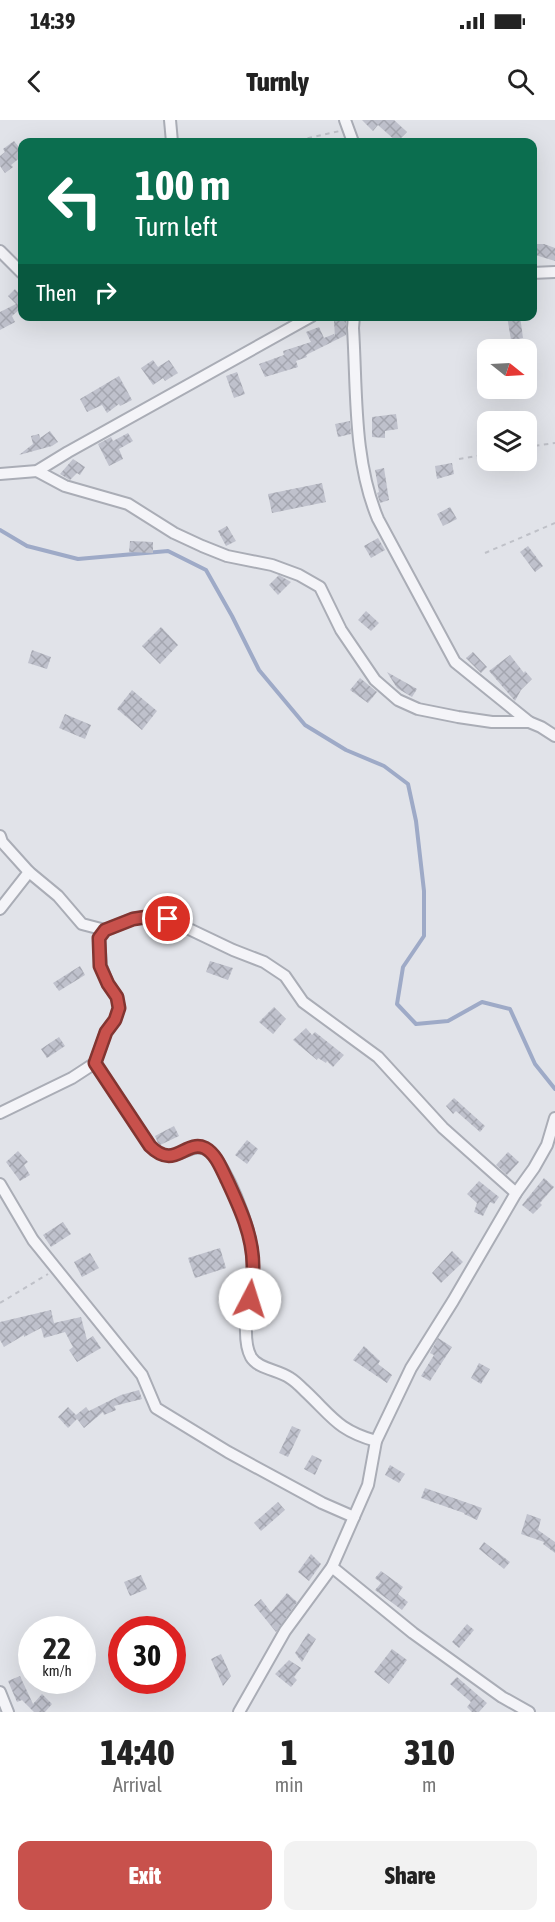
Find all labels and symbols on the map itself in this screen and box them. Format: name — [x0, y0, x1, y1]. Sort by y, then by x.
north arrow — [477, 339, 537, 399]
pin — [142, 893, 193, 944]
position arrow — [218, 1267, 282, 1331]
speed limit sign: 30 — [108, 1616, 186, 1694]

